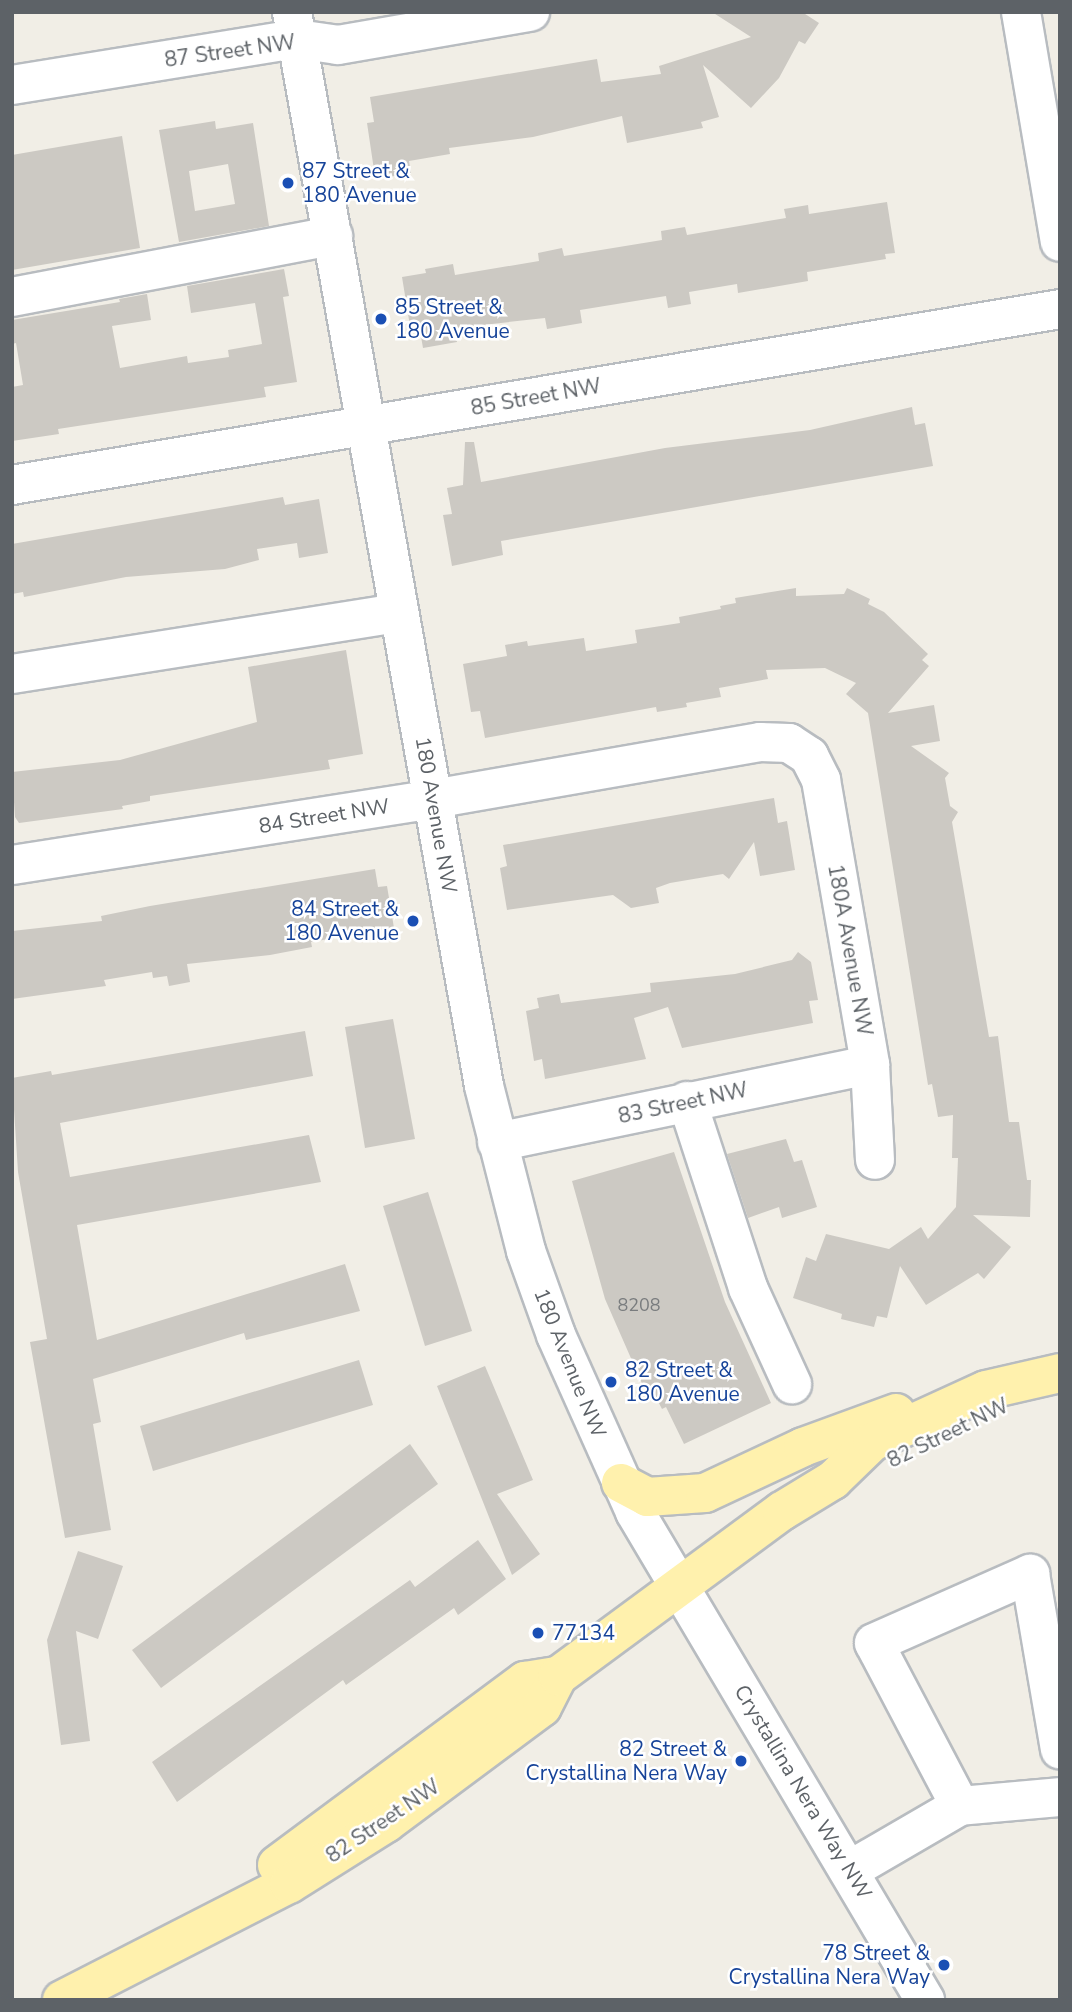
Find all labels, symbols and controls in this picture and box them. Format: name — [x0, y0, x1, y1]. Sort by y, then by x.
street label: 87 Street NW — [163, 29, 297, 73]
place label: 87 Street & 180 Avenue — [302, 158, 417, 208]
marker: 87 Street & 180 Avenue — [280, 175, 296, 191]
place label: 85 Street & 180 Avenue — [395, 294, 510, 344]
marker: 85 Street & 180 Avenue — [373, 311, 389, 327]
street label: 85 Street NW — [469, 373, 603, 421]
street label: 180 Avenue NW — [410, 735, 462, 895]
street label: 84 Street NW — [257, 793, 391, 839]
street label: 180A Avenue NW — [822, 862, 878, 1038]
place label: 84 Street & 180 Avenue — [284, 896, 399, 946]
marker: 84 Street & 180 Avenue — [405, 913, 421, 929]
street label: 83 Street NW — [616, 1077, 750, 1129]
street label: 180 Avenue NW — [529, 1285, 611, 1441]
house number: 8208 — [617, 1294, 661, 1316]
place label: 82 Street & 180 Avenue — [625, 1357, 740, 1407]
marker: 82 Street & 180 Avenue — [603, 1374, 619, 1390]
street label: 82 Street NW — [883, 1393, 1013, 1473]
place label: 77134 — [552, 1620, 615, 1646]
marker: 77134 — [530, 1625, 546, 1641]
street label: Crystallina Nera Way NW — [729, 1680, 877, 1904]
place label: 82 Street & Crystallina Nera Way — [526, 1736, 727, 1786]
marker: 82 Street & Crystallina Nera Way — [733, 1753, 749, 1769]
street label: 82 Street NW — [321, 1774, 445, 1868]
place label: 78 Street & Crystallina Nera Way — [729, 1940, 930, 1990]
marker: 78 Street & Crystallina Nera Way — [936, 1957, 952, 1973]

